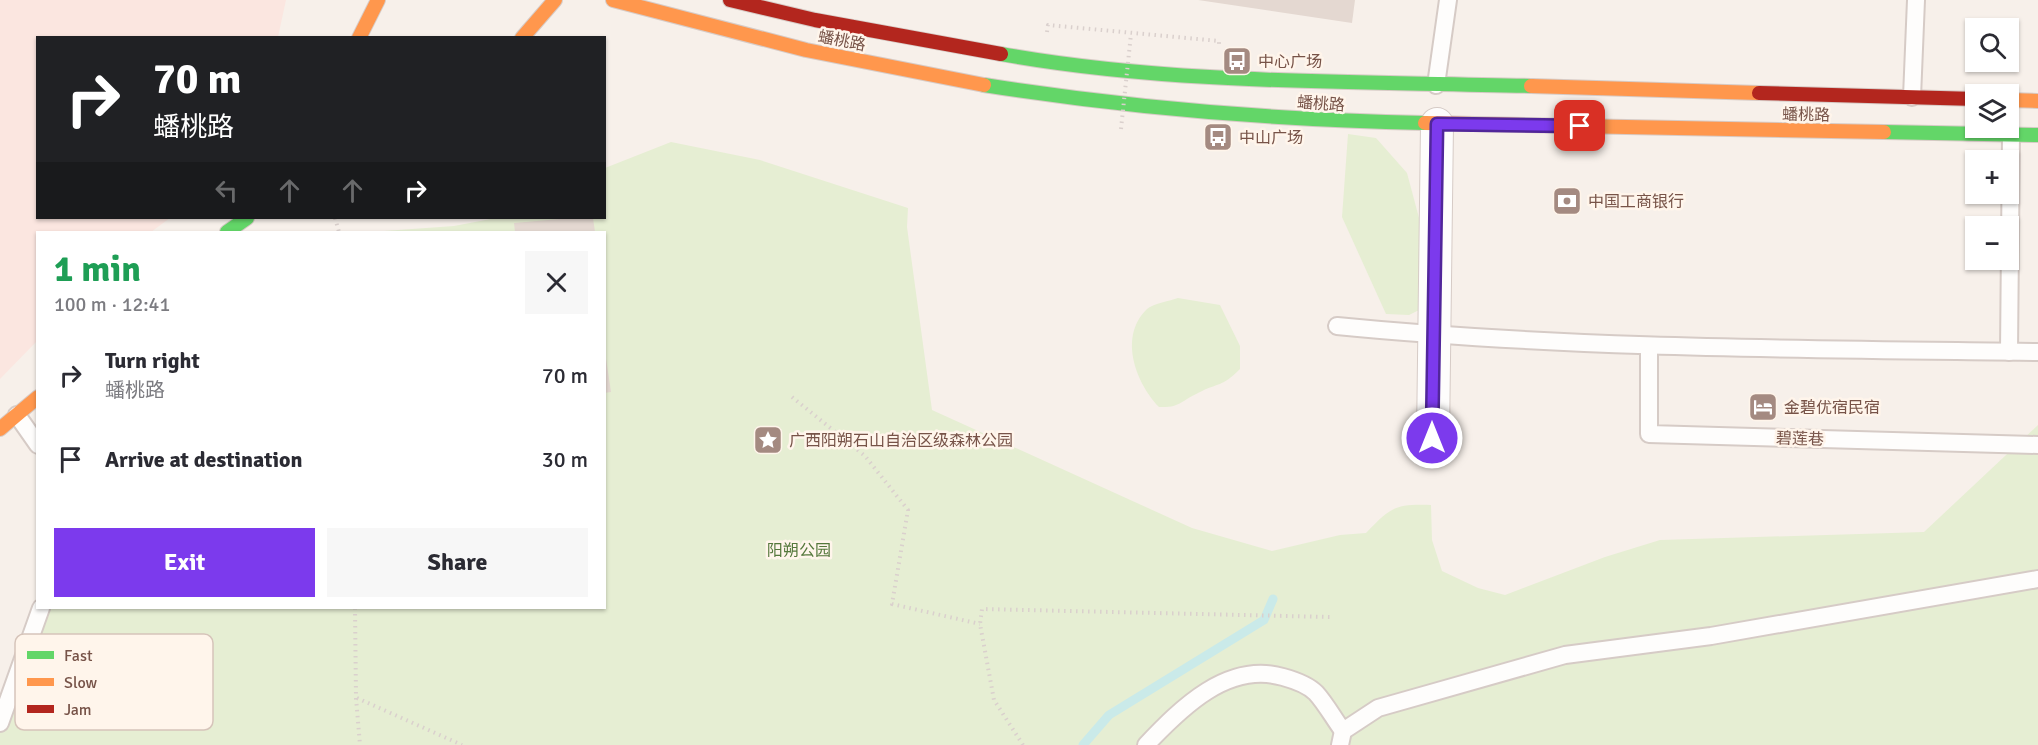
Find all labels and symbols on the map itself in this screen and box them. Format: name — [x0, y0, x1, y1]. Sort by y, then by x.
street label: 蟠桃路 — [816, 27, 867, 55]
bus stop icon: 中心广场 — [1221, 45, 1253, 77]
place label: 中心广场 — [1258, 52, 1322, 72]
street label: 蟠桃路 — [1296, 92, 1346, 116]
pin — [1554, 100, 1605, 151]
street label: 蟠桃路 — [1782, 105, 1830, 125]
bus stop icon: 中山广场 — [1202, 121, 1234, 153]
place label: 中山广场 — [1239, 128, 1303, 148]
bank icon: 中国工商银行 — [1551, 185, 1583, 217]
place label: 中国工商银行 — [1588, 192, 1684, 212]
hotel icon: 金碧优宿民宿 — [1747, 391, 1779, 423]
place label: 金碧优宿民宿 — [1784, 398, 1880, 418]
position arrow — [1400, 406, 1464, 470]
place icon: 广西阳朔石山自治区级森林公园 — [752, 424, 784, 456]
street label: 碧莲巷 — [1776, 428, 1824, 450]
place label: 广西阳朔石山自治区级森林公园 — [789, 431, 1013, 451]
park label: 阳朔公园 — [767, 541, 831, 561]
legend — [15, 634, 213, 730]
text: Fast — [64, 646, 93, 666]
text: Slow — [64, 673, 98, 693]
text: Jam — [64, 700, 92, 720]

